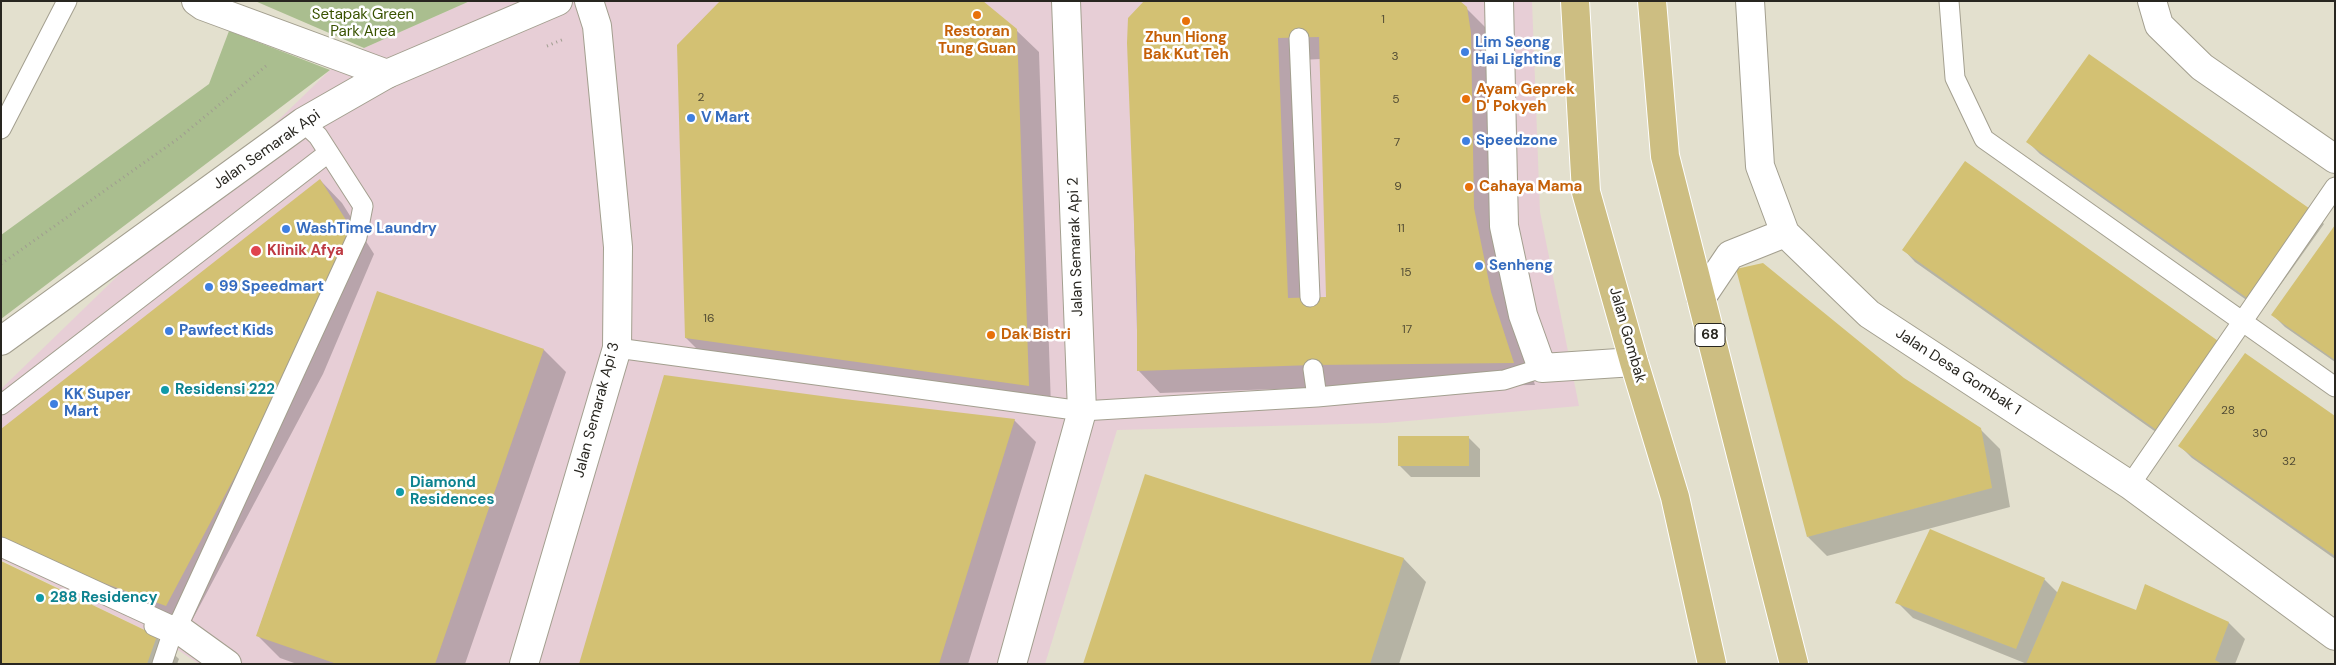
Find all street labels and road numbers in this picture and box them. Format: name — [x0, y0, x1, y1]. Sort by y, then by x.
street label: Jalan Semarak Api — [210, 106, 324, 194]
street label: Jalan Semarak Api 2 — [1065, 177, 1087, 317]
street label: Jalan Gombak — [1605, 285, 1649, 385]
road number: 68 — [1695, 324, 1725, 346]
street label: Jalan Desa Gombak 1 — [1892, 325, 2024, 419]
street label: Jalan Semarak Api 3 — [570, 340, 624, 480]

